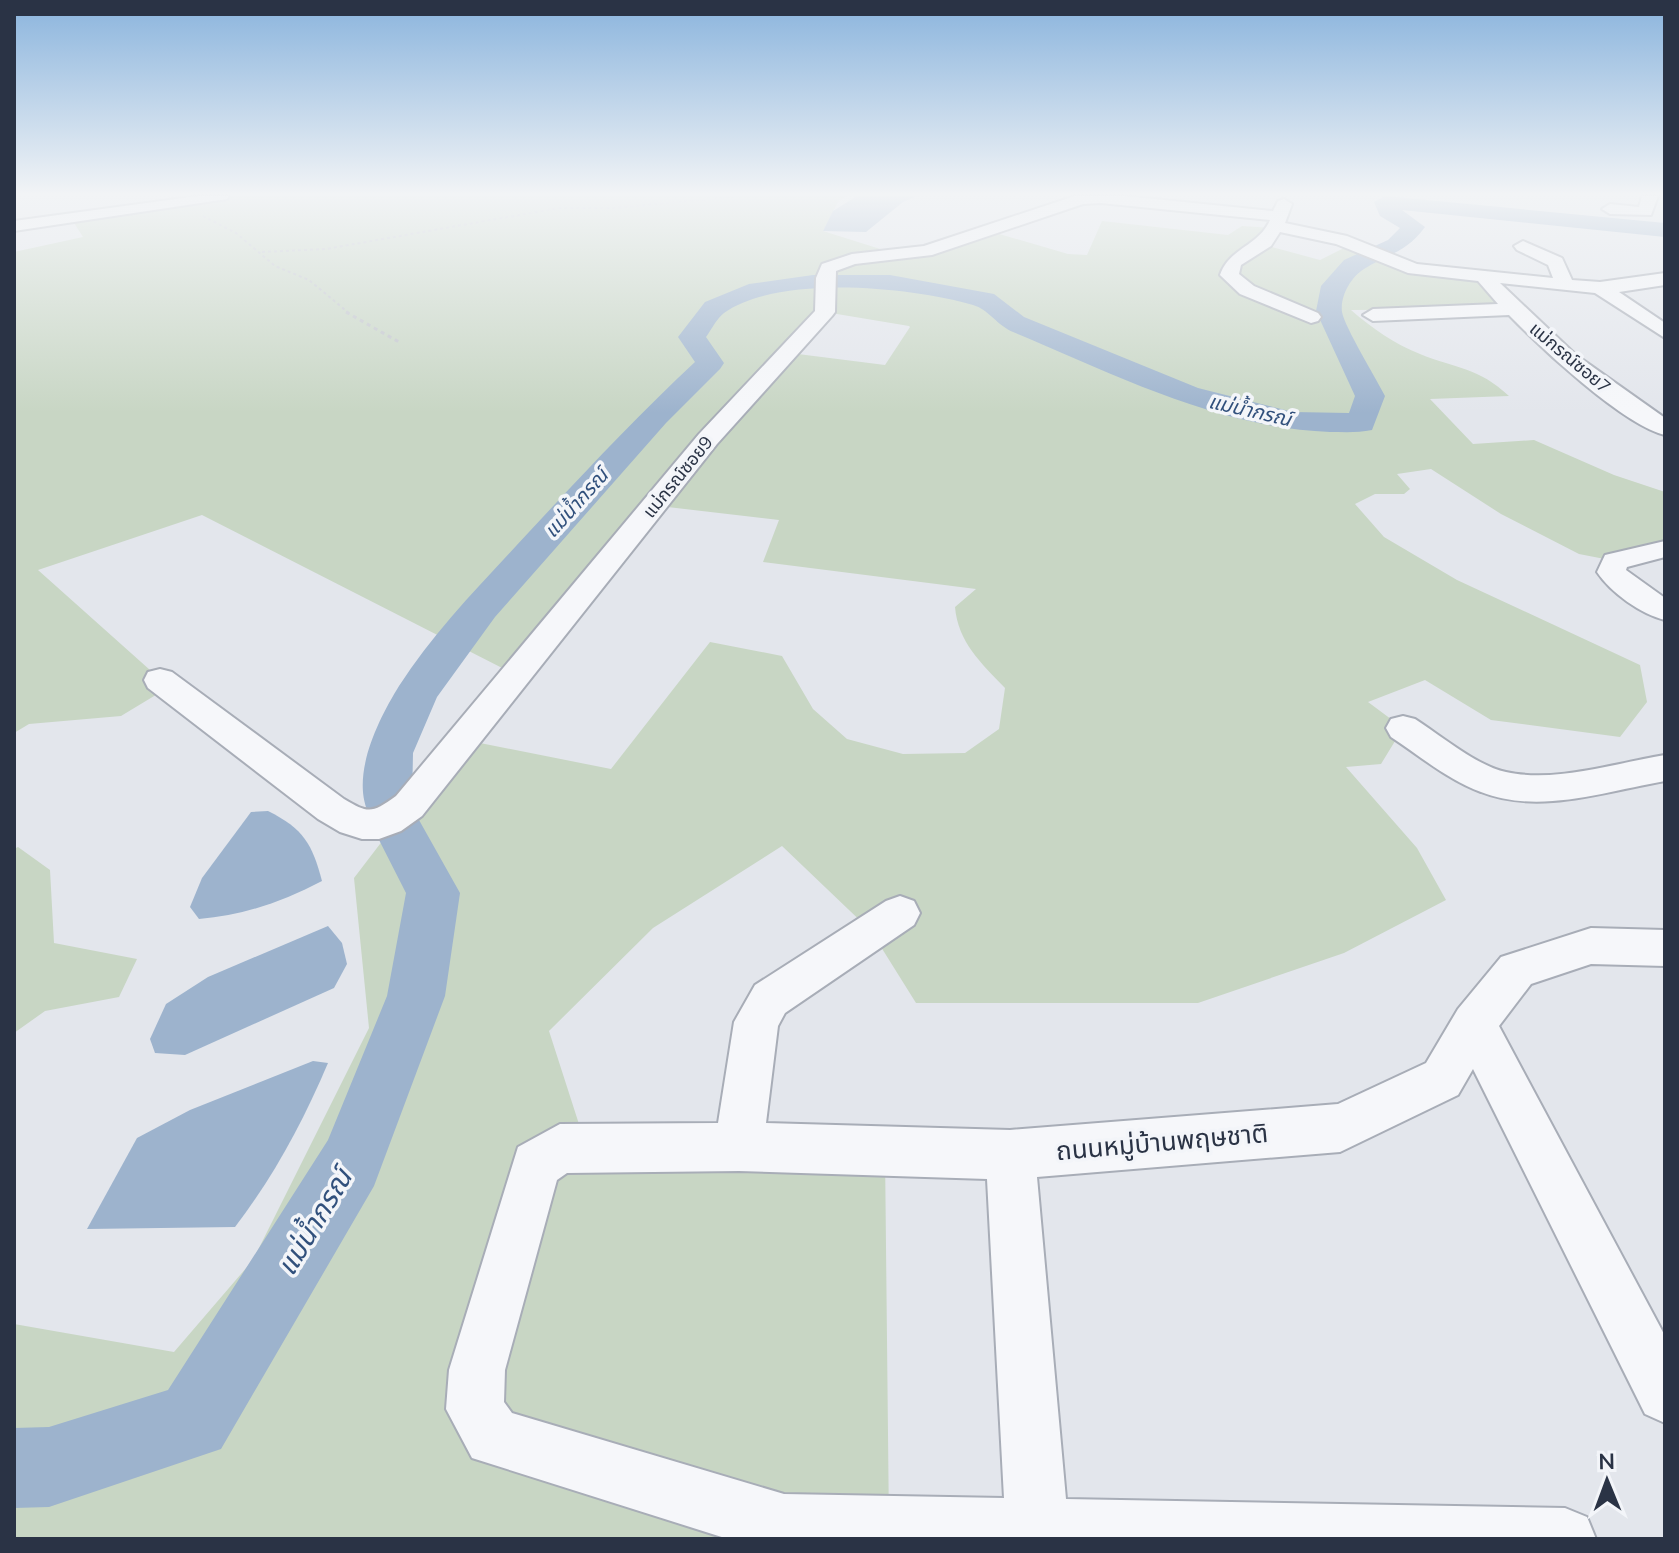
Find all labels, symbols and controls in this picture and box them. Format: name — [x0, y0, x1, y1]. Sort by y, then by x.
street label: แม่กรณ์ซอย7 — [1525, 317, 1616, 398]
water label: แม่น้ำกรณ์ — [1206, 387, 1298, 432]
street label: แม่กรณ์ซอย9 — [638, 431, 718, 522]
water label: แม่น้ำกรณ์ — [538, 459, 616, 542]
street label: ถนนหมู่บ้านพฤษชาติ — [1055, 1116, 1269, 1167]
water label: แม่น้ำกรณ์ — [267, 1158, 361, 1281]
north arrow — [1567, 1441, 1647, 1521]
text: N — [1598, 1447, 1615, 1475]

